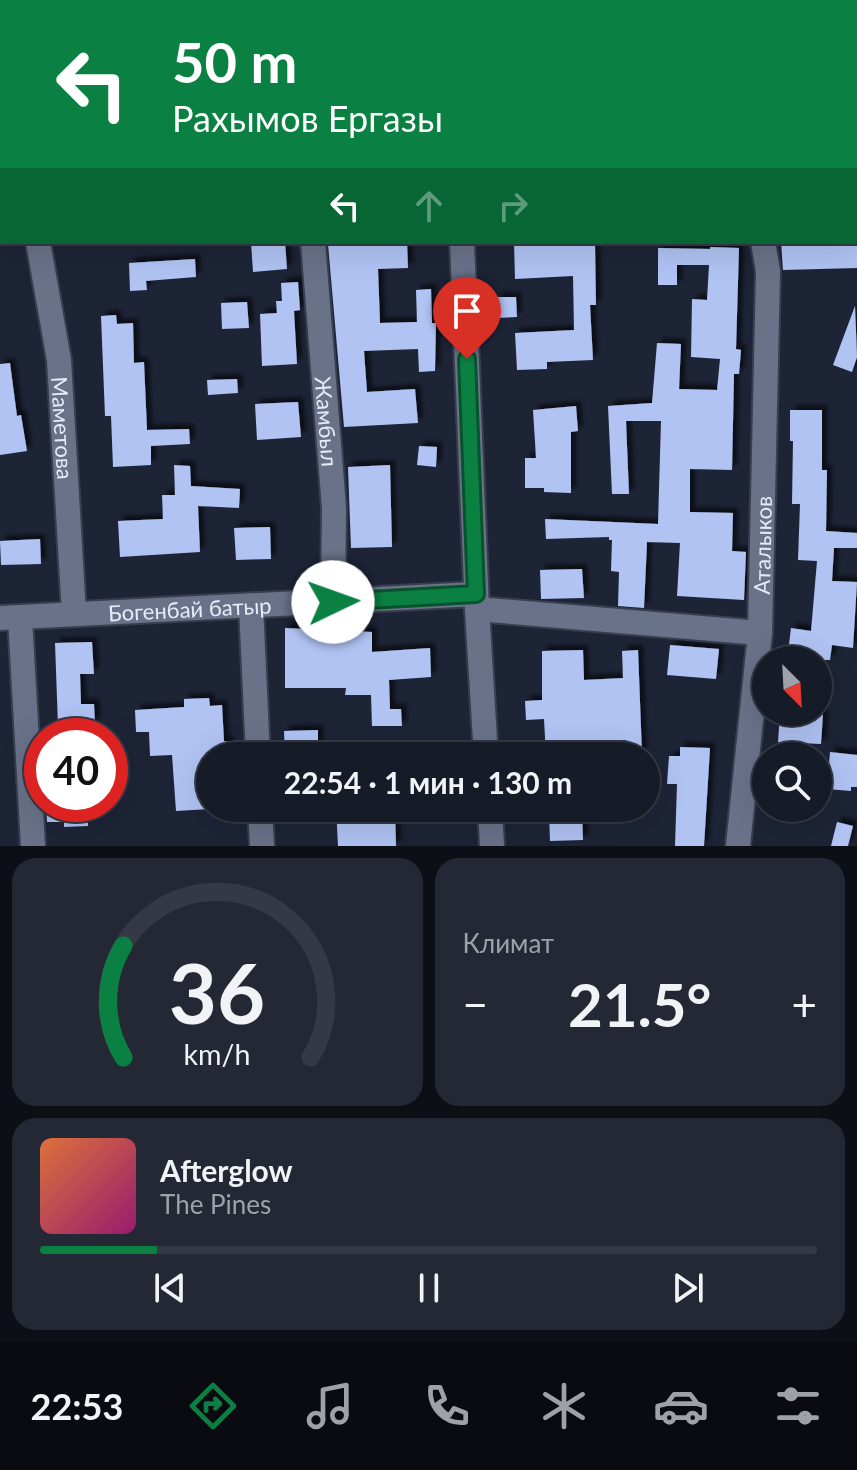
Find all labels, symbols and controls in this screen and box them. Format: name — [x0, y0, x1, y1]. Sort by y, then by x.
text: 50 m — [172, 28, 297, 95]
icon: left — [40, 32, 144, 136]
text: Рахымов Ергазы — [172, 96, 443, 140]
icon: left — [323, 184, 367, 228]
icon: ahead — [407, 184, 451, 228]
icon: right — [491, 184, 535, 228]
pin — [433, 277, 501, 359]
icon: arrive — [445, 289, 489, 333]
street label: Жамбыл — [310, 375, 344, 468]
street label: Маметова — [47, 376, 80, 480]
street label: Аталыков — [747, 495, 777, 595]
position arrow — [291, 560, 375, 644]
street label: Богенбай батыр — [107, 591, 272, 626]
north arrow — [752, 646, 832, 726]
map controls — [752, 646, 832, 822]
speed limit sign: 40 — [24, 718, 128, 822]
button: search — [752, 742, 832, 822]
text: 22:54 · 1 мин · 130 m — [284, 764, 572, 800]
text: Климат — [463, 927, 554, 959]
text: 36 — [169, 942, 266, 1042]
text: 21.5° — [568, 968, 712, 1040]
text: − — [463, 978, 488, 1030]
text: + — [791, 978, 817, 1030]
text: km/h — [184, 1037, 251, 1071]
text: Afterglow — [160, 1152, 293, 1188]
text: The Pines — [160, 1188, 271, 1220]
icon: previous — [148, 1266, 192, 1310]
icon: pause — [407, 1266, 451, 1310]
icon: next — [666, 1266, 710, 1310]
icon: directions — [185, 1378, 241, 1434]
icon: music — [302, 1378, 358, 1434]
icon: phone — [419, 1378, 475, 1434]
icon: climate — [536, 1378, 592, 1434]
icon: car — [653, 1378, 709, 1434]
icon: filters — [770, 1378, 826, 1434]
text: 22:53 — [31, 1384, 123, 1428]

